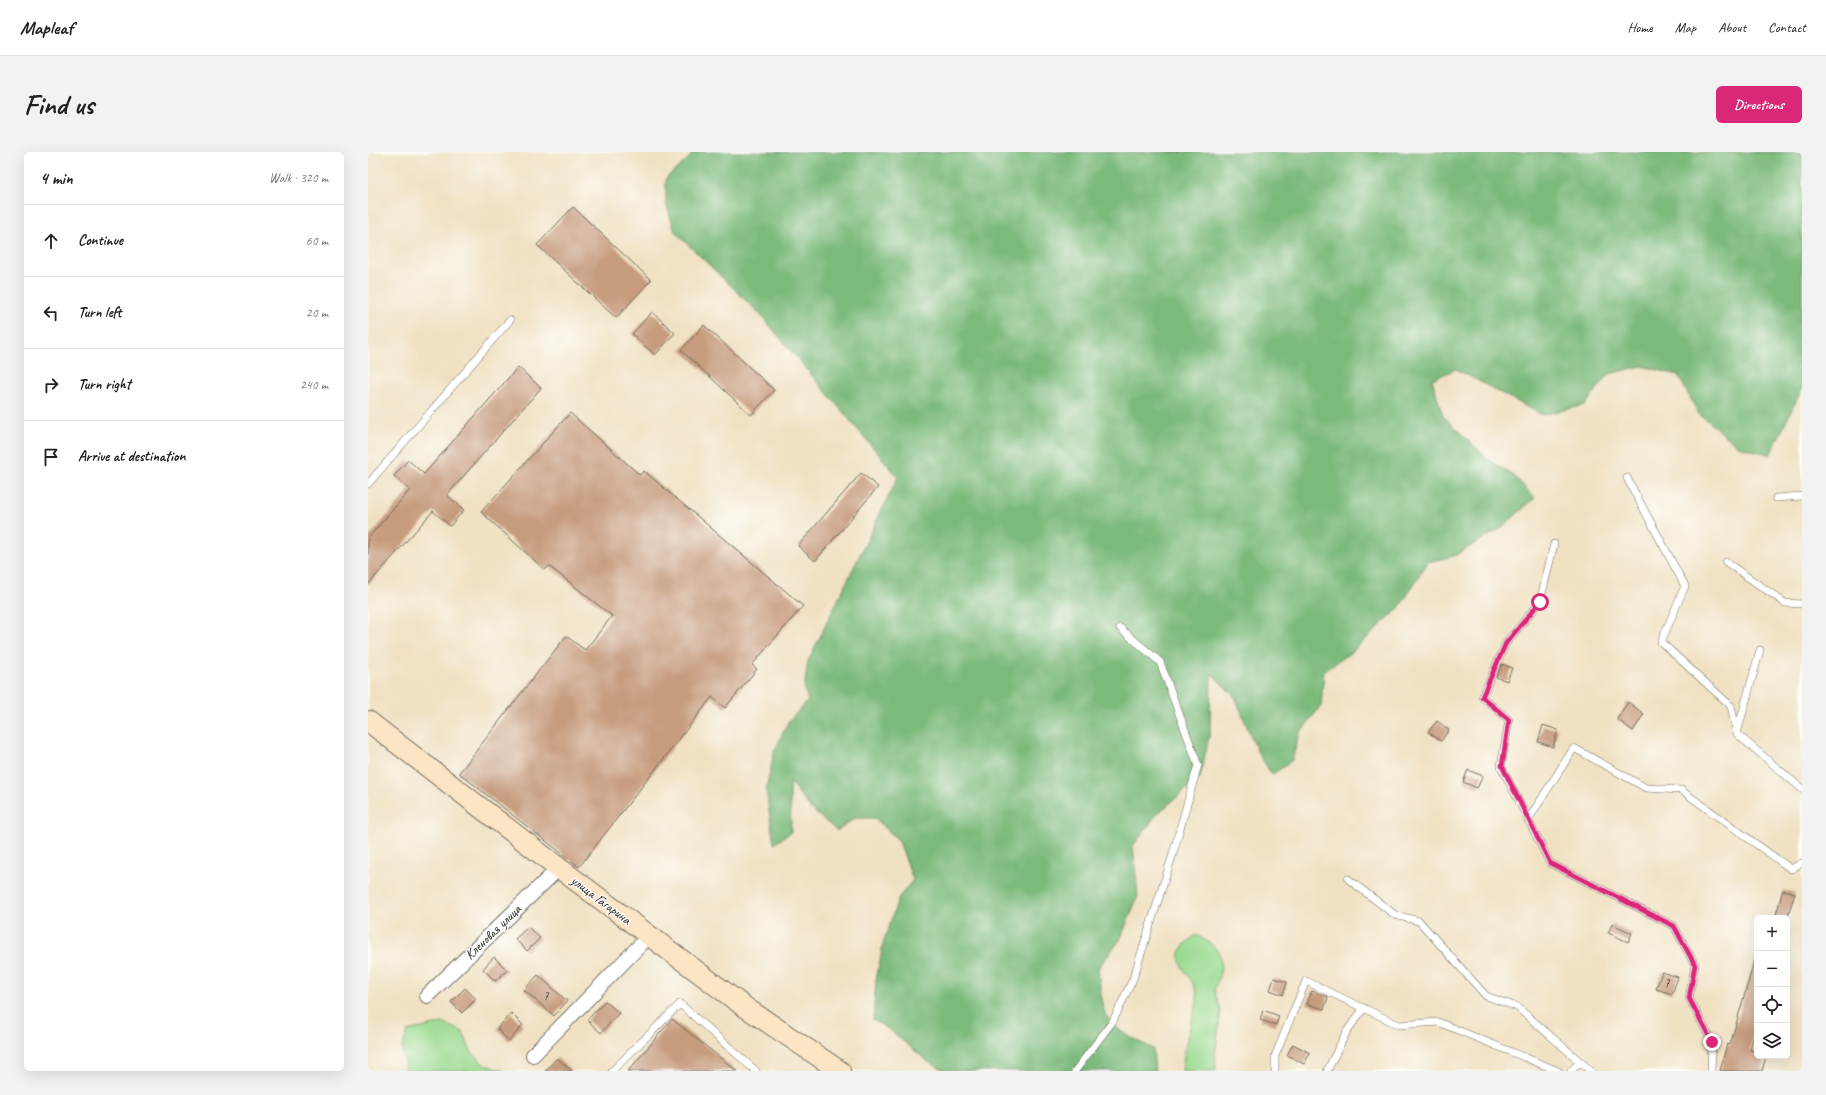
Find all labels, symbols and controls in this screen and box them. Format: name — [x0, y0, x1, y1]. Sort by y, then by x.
text: Mapleaf — [20, 16, 73, 40]
text: Home — [1627, 19, 1653, 36]
text: Map — [1675, 19, 1696, 36]
text: About — [1718, 19, 1746, 36]
text: Contact — [1768, 19, 1806, 36]
button: Directions — [1716, 86, 1802, 123]
text: Find us — [24, 87, 94, 122]
text: 4 min — [40, 168, 73, 189]
text: Walk · 320 m — [269, 170, 328, 186]
icon: ahead — [40, 230, 62, 252]
text: Continue — [78, 231, 123, 250]
text: 60 m — [306, 233, 328, 249]
icon: left — [40, 302, 62, 324]
text: Turn left — [78, 303, 121, 322]
text: 20 m — [306, 305, 328, 321]
icon: right — [40, 374, 62, 396]
text: Turn right — [78, 375, 131, 394]
text: 240 m — [300, 377, 328, 393]
icon: arrive — [40, 446, 62, 468]
text: Arrive at destination — [78, 447, 185, 466]
route start — [1531, 593, 1549, 611]
street label: улица Гагарина — [567, 871, 635, 929]
street label: Кленовая улица — [461, 900, 525, 963]
map controls — [1754, 915, 1790, 1059]
button: + — [1754, 915, 1790, 951]
button: − — [1754, 951, 1790, 987]
house number: 7 — [1664, 975, 1670, 991]
button: locate — [1754, 987, 1790, 1023]
house number: 7 — [543, 988, 549, 1004]
button: layers — [1754, 1023, 1790, 1059]
route end — [1703, 1033, 1721, 1051]

